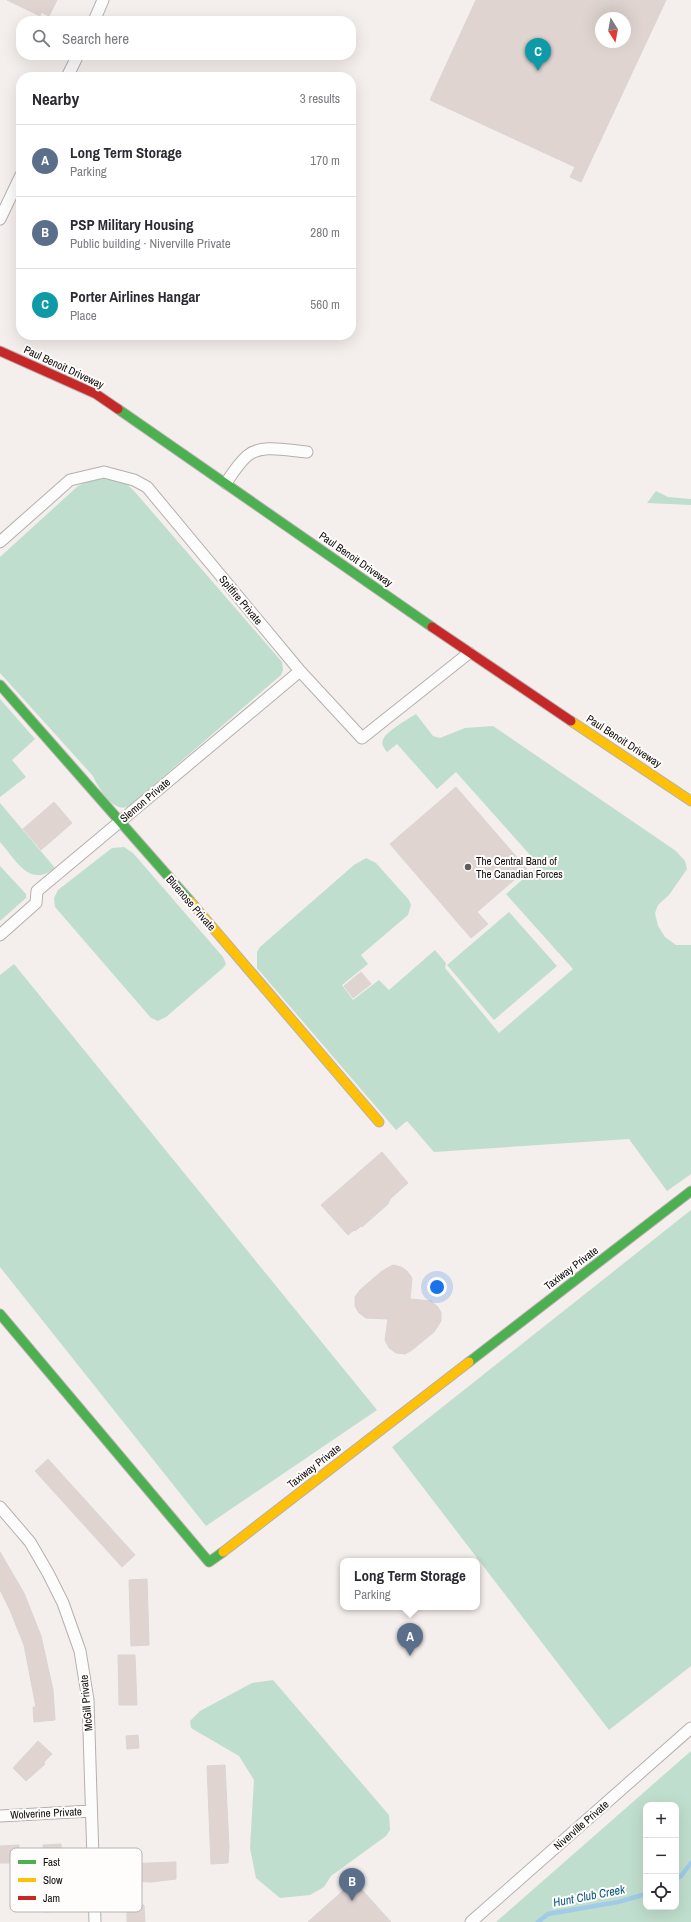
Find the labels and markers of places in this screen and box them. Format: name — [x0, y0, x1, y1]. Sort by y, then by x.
pin: C — [525, 38, 551, 71]
place label: The Central Band of The Canadian Forces — [476, 854, 563, 881]
marker: The Central Band of The Canadian Forces — [463, 862, 473, 872]
pin: A — [397, 1623, 423, 1656]
pin: B — [339, 1868, 365, 1901]

